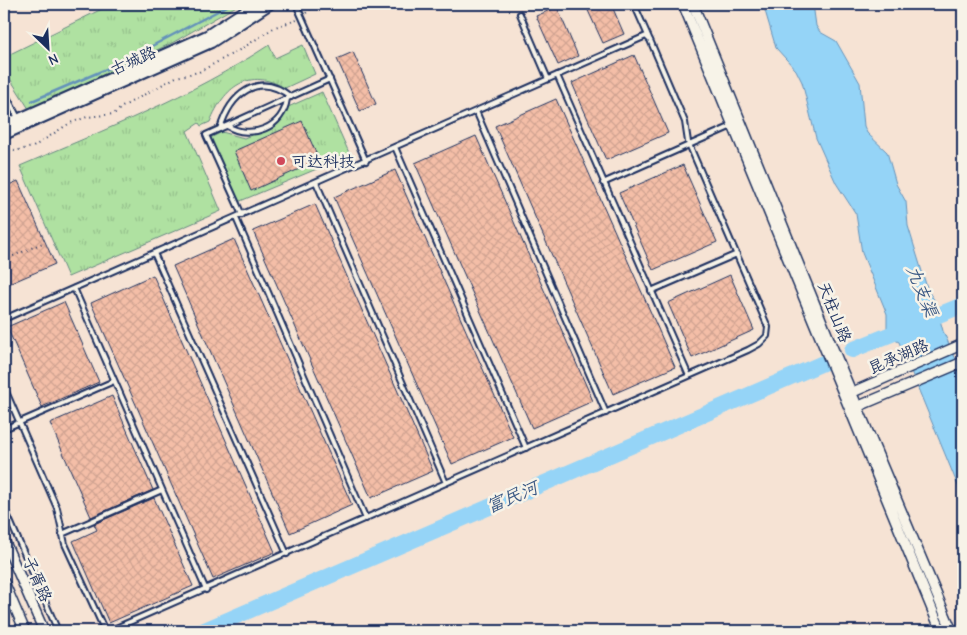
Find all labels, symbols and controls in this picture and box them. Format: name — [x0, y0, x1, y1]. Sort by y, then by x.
north arrow — [22, 22, 72, 72]
street label: 古城路 — [108, 43, 159, 79]
text: N — [46, 50, 61, 69]
place label: 可达科技 — [291, 153, 355, 171]
marker: 可达科技 — [275, 155, 287, 167]
water label: 九支渠 — [902, 262, 942, 322]
street label: 天柱山路 — [814, 279, 854, 345]
street label: 昆承湖路 — [865, 336, 931, 378]
water label: 富民河 — [483, 476, 544, 518]
street label: 子胥路 — [19, 554, 55, 605]

